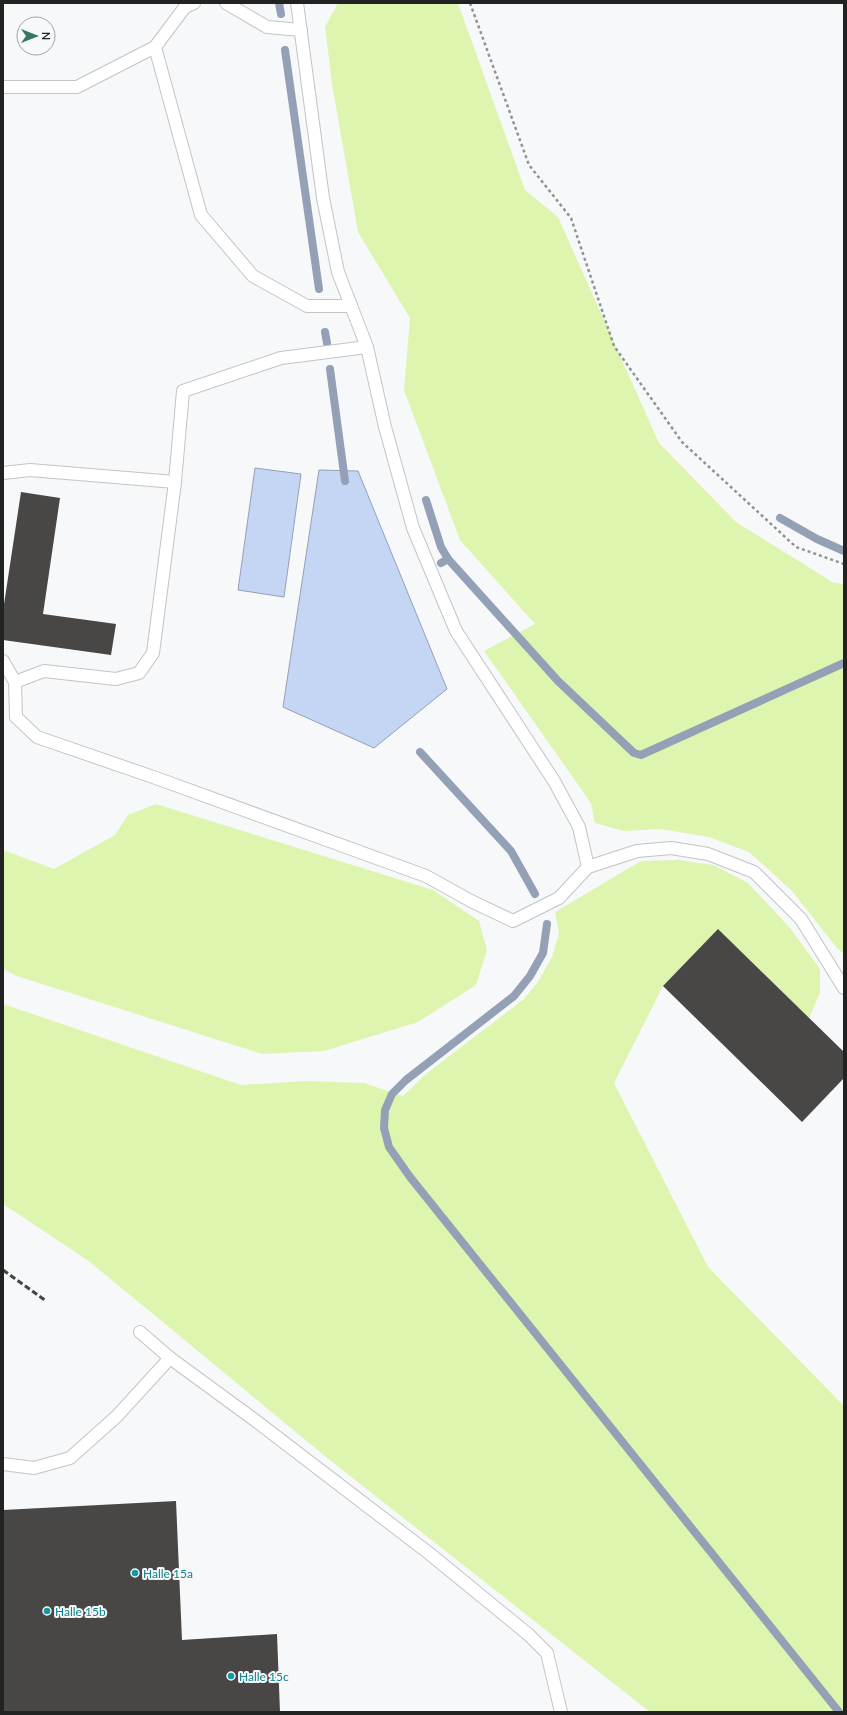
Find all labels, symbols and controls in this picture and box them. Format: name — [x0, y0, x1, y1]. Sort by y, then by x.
north arrow — [16, 16, 56, 56]
text: N — [40, 32, 53, 40]
place label: Halle 15a — [143, 1566, 193, 1581]
marker: Halle 15a — [130, 1568, 140, 1578]
place label: Halle 15b — [55, 1604, 106, 1619]
marker: Halle 15b — [42, 1606, 52, 1616]
place label: Halle 15c — [239, 1669, 289, 1684]
marker: Halle 15c — [226, 1671, 236, 1681]

